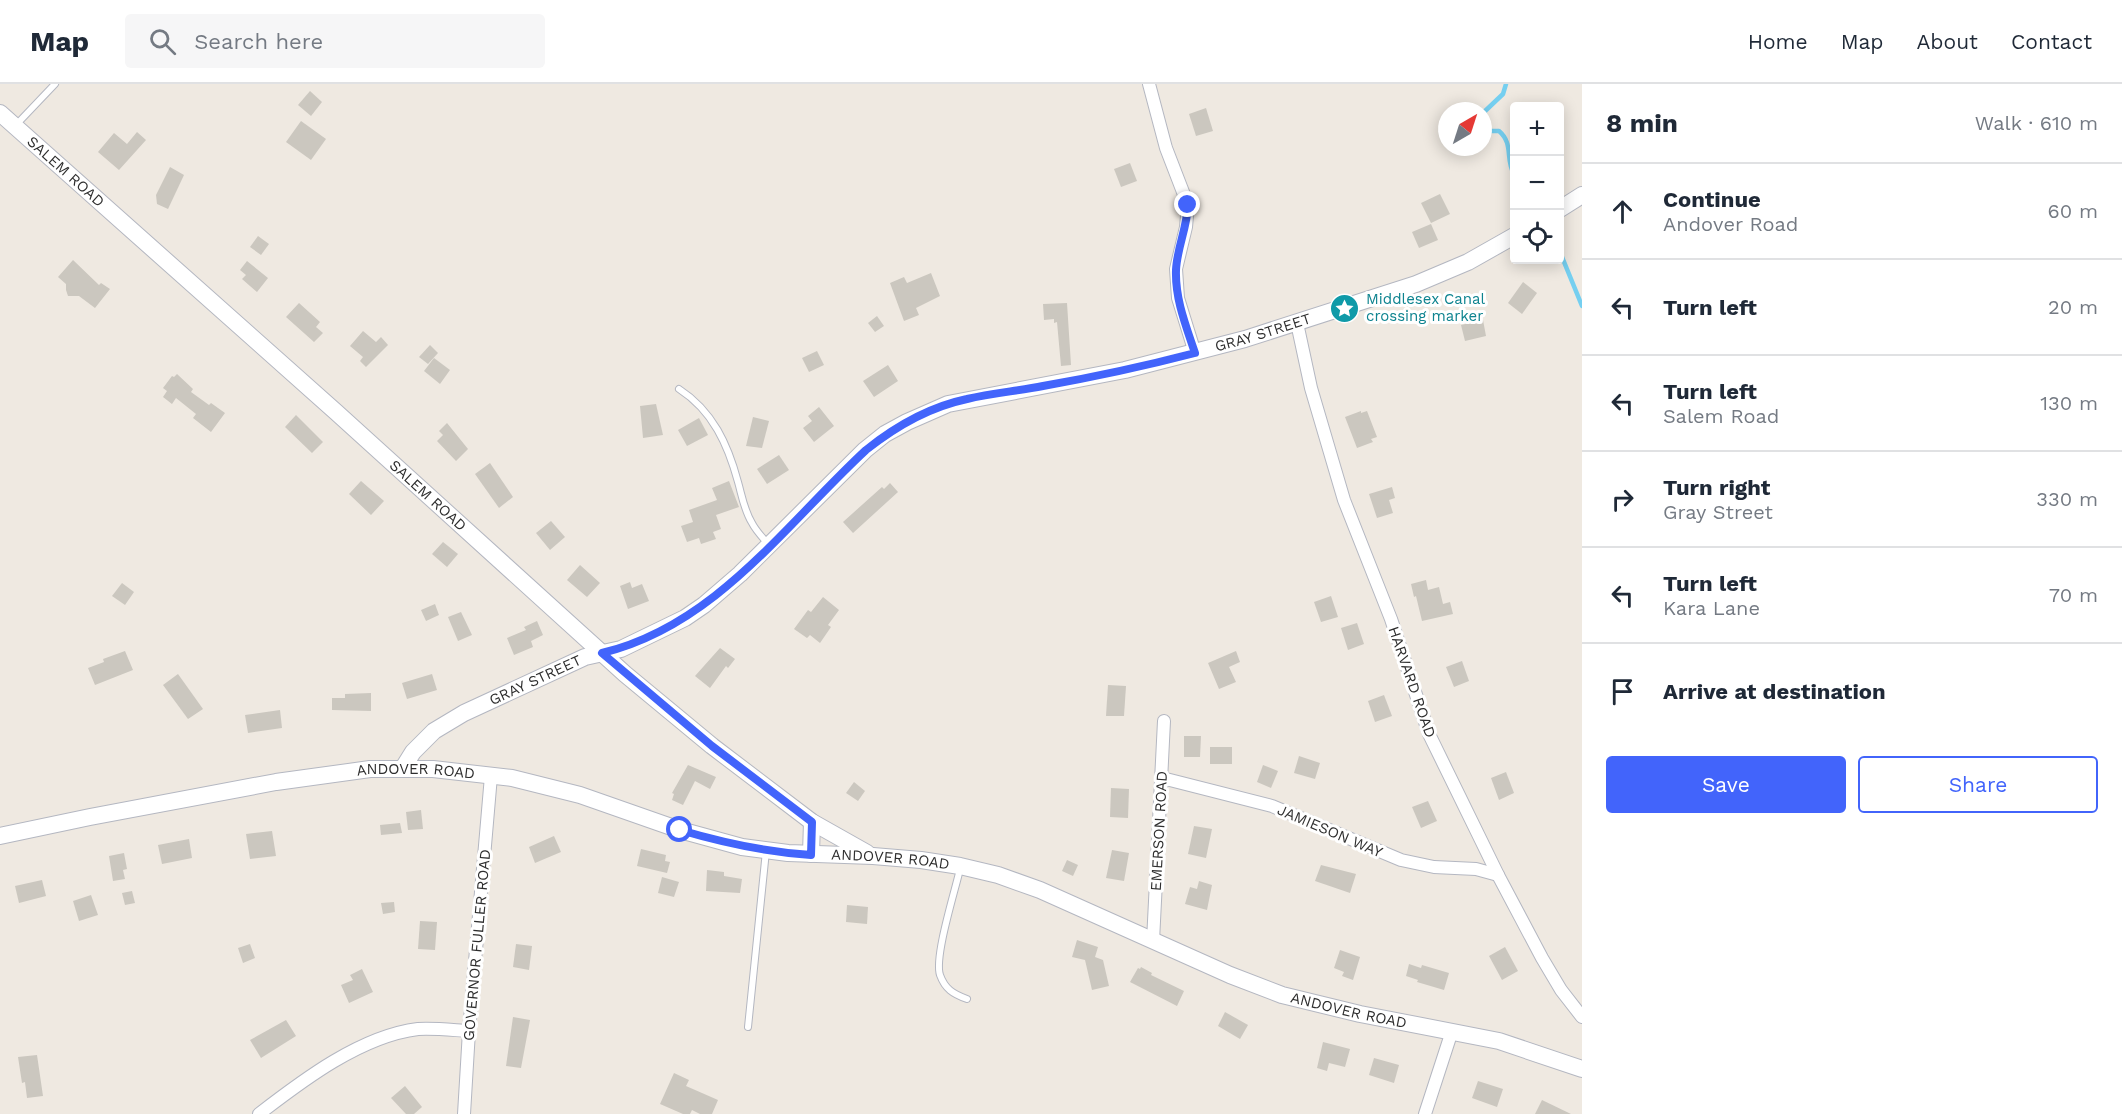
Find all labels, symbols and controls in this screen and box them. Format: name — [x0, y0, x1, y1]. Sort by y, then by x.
search box — [125, 14, 545, 68]
text: Map — [30, 25, 89, 58]
icon: search — [146, 25, 179, 58]
text: Search here — [194, 29, 323, 54]
text: Home — [1748, 29, 1808, 54]
text: Map — [1841, 29, 1884, 54]
text: About — [1917, 29, 1978, 54]
text: Contact — [2011, 29, 2092, 54]
north arrow — [1438, 102, 1492, 156]
map controls — [1510, 102, 1564, 264]
button: + — [1510, 102, 1564, 156]
text: 8 min — [1606, 108, 1678, 138]
text: Walk · 610 m — [1975, 111, 2098, 135]
street label: SALEM ROAD — [23, 132, 108, 211]
button: − — [1510, 156, 1564, 210]
text: Continue — [1663, 187, 1761, 212]
route end — [1174, 191, 1200, 217]
icon: ahead — [1606, 195, 1639, 228]
text: 60 m — [2048, 199, 2098, 223]
button: locate — [1510, 210, 1564, 264]
text: Andover Road — [1663, 212, 1798, 236]
place label: Middlesex Canal crossing marker — [1366, 290, 1485, 325]
icon: left — [1606, 291, 1639, 324]
place icon: Middlesex Canal crossing marker — [1329, 292, 1361, 324]
text: Turn left — [1663, 295, 1757, 320]
text: 20 m — [2048, 295, 2098, 319]
street label: GRAY STREET — [1213, 309, 1313, 355]
text: Turn left — [1663, 379, 1757, 404]
icon: left — [1606, 387, 1639, 420]
text: 130 m — [2040, 391, 2098, 415]
text: Salem Road — [1663, 404, 1779, 428]
street label: SALEM ROAD — [386, 456, 470, 535]
text: Turn right — [1663, 475, 1770, 500]
icon: right — [1606, 483, 1639, 516]
text: 330 m — [2036, 487, 2098, 511]
text: Gray Street — [1663, 500, 1773, 524]
text: Turn left — [1663, 571, 1757, 596]
icon: left — [1606, 579, 1639, 612]
text: 70 m — [2049, 583, 2098, 607]
text: Kara Lane — [1663, 596, 1760, 620]
street label: HARVARD ROAD — [1384, 624, 1440, 740]
street label: GRAY STREET — [486, 651, 584, 709]
icon: arrive — [1606, 675, 1639, 708]
text: Arrive at destination — [1663, 679, 1886, 704]
button: Save — [1606, 756, 1846, 813]
button: Share — [1858, 756, 2098, 813]
street label: ANDOVER ROAD — [355, 760, 476, 783]
street label: EMERSON ROAD — [1147, 770, 1171, 892]
street label: JAMIESON WAY — [1275, 801, 1386, 861]
route start — [666, 816, 692, 842]
street label: ANDOVER ROAD — [831, 846, 951, 873]
street label: GOVERNOR FULLER ROAD — [460, 848, 494, 1042]
street label: ANDOVER ROAD — [1289, 988, 1408, 1032]

